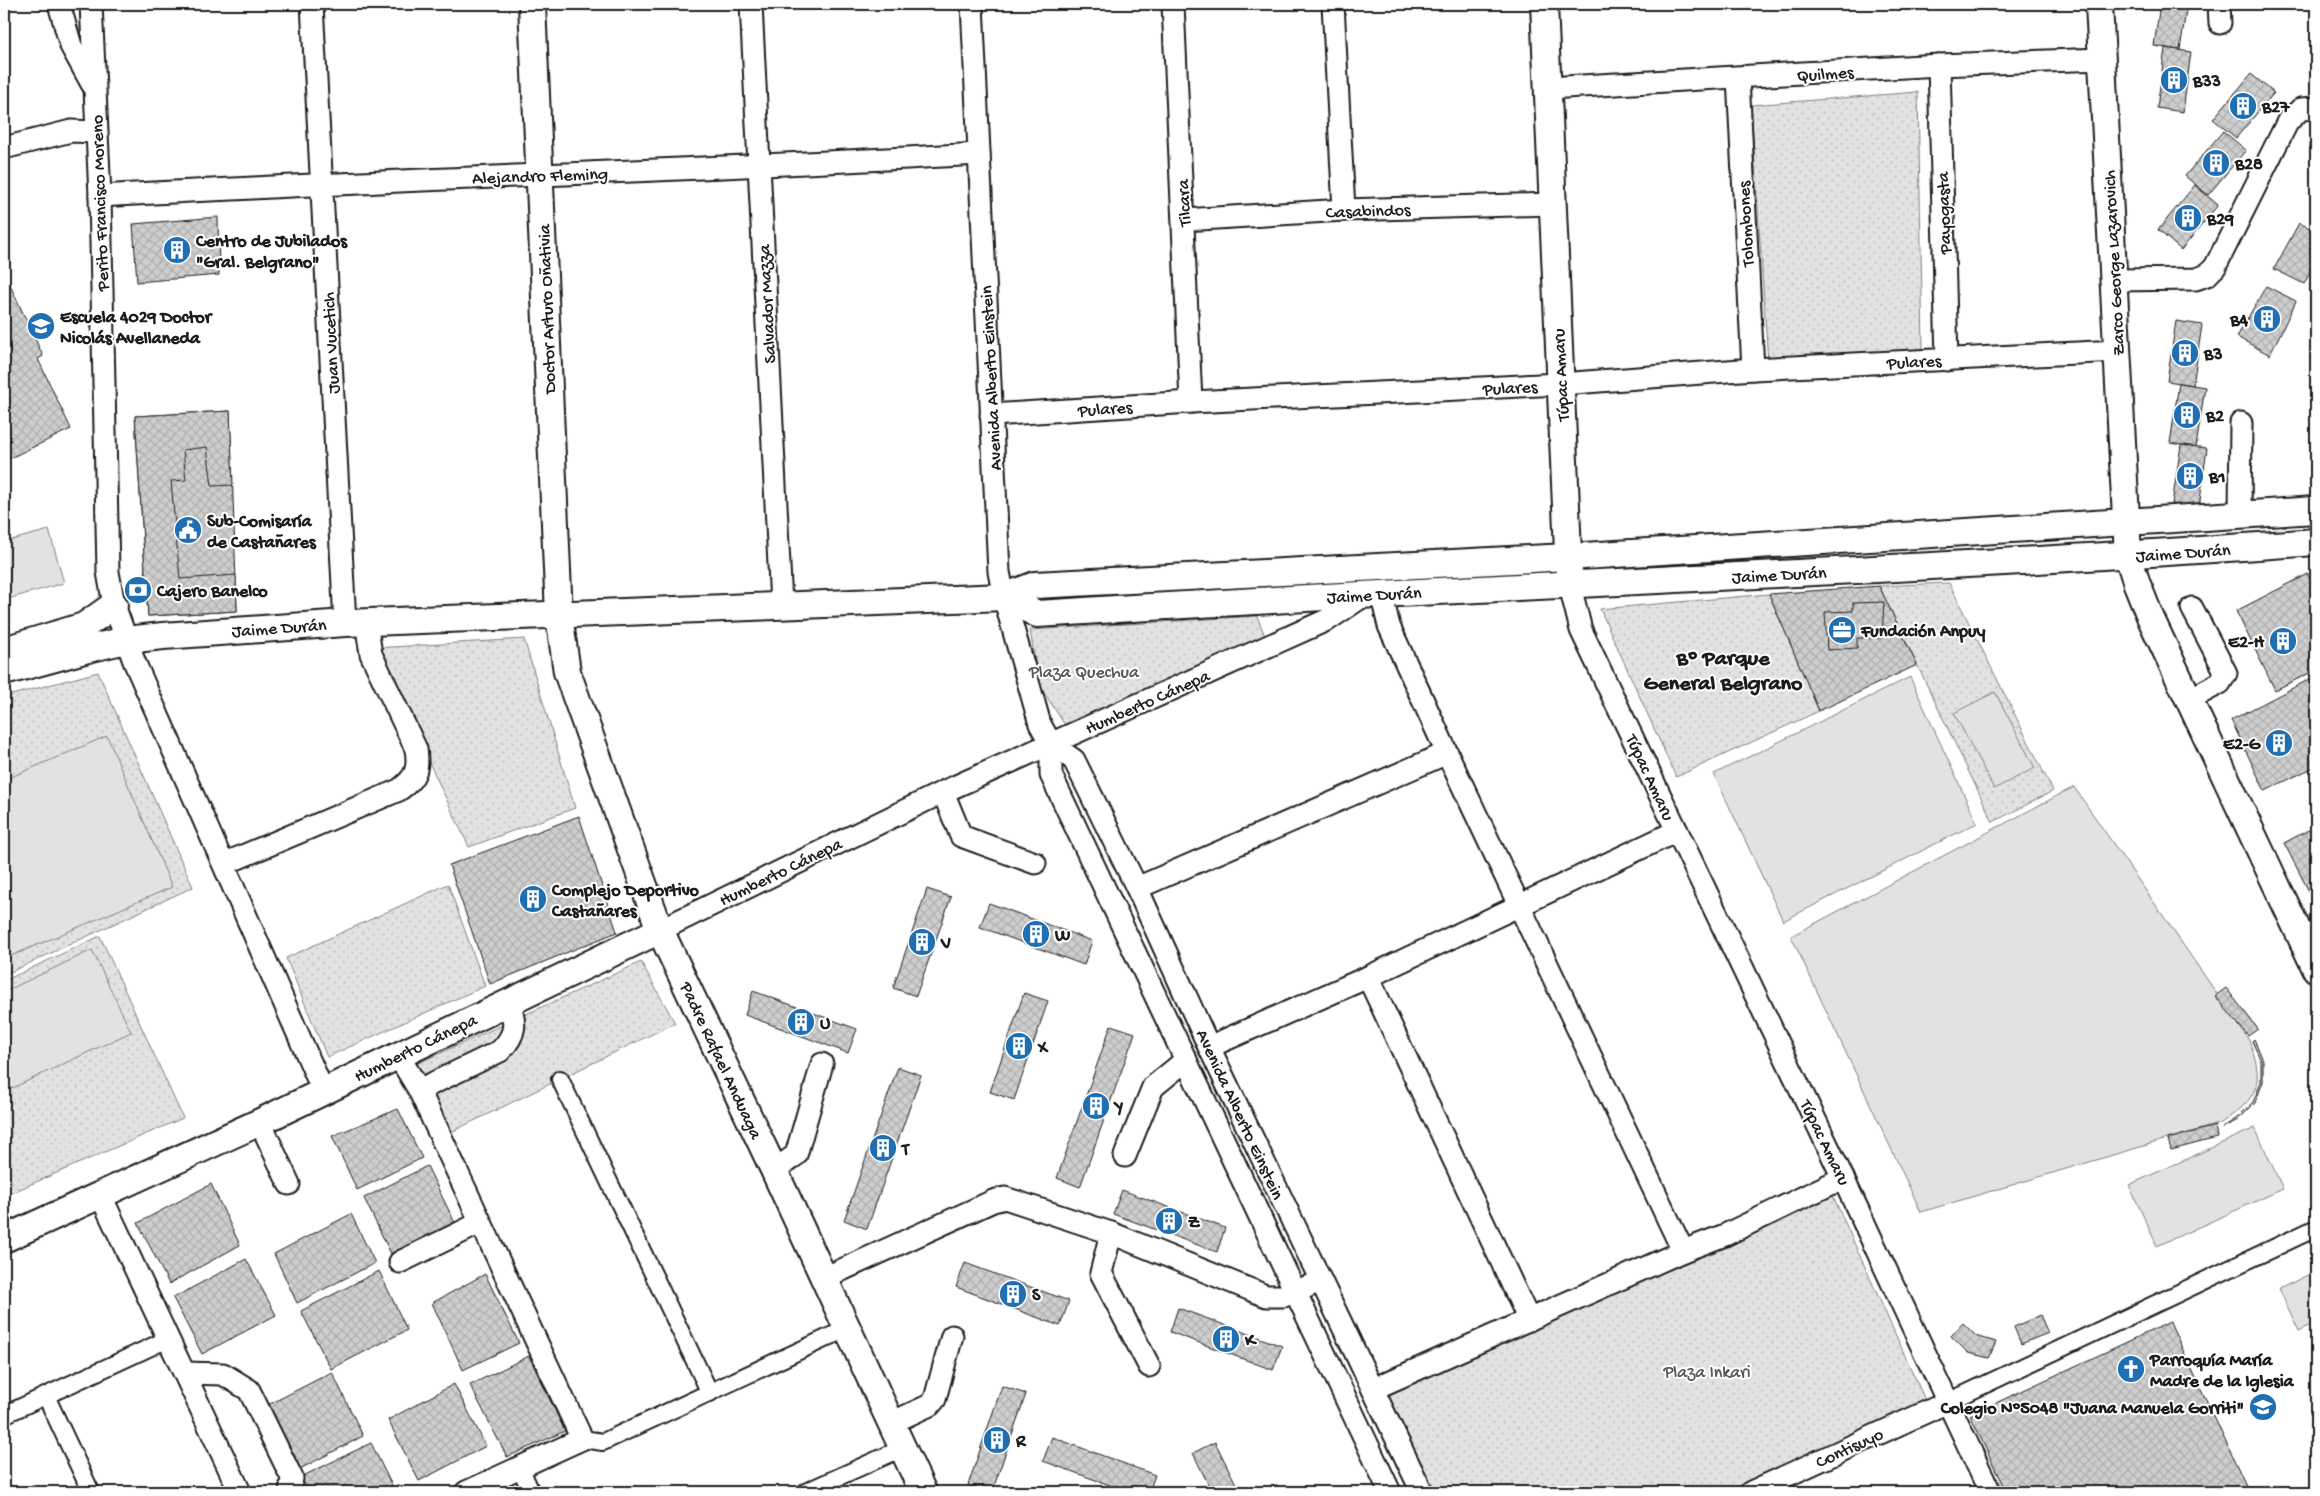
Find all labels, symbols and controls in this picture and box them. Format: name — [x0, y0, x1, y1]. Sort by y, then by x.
street label: Quilmes — [1796, 63, 1856, 88]
building icon: B33 — [2159, 65, 2189, 95]
place label: B33 — [2192, 72, 2221, 93]
building icon: B27 — [2228, 91, 2258, 121]
place label: B27 — [2261, 98, 2291, 119]
street label: Perito Francisco Moreno — [88, 114, 115, 292]
building icon: B28 — [2201, 148, 2231, 178]
place label: B28 — [2234, 155, 2263, 176]
street label: Alejandro Fleming — [472, 165, 608, 190]
street label: Zarco George Lazarovich — [2100, 169, 2131, 356]
street label: Payogasta — [1934, 170, 1957, 255]
street label: Tilcara — [1174, 178, 1197, 228]
street label: Tolombones — [1735, 179, 1760, 268]
street label: Casabindos — [1325, 200, 1412, 224]
building icon: B29 — [2173, 203, 2203, 233]
place label: B29 — [2206, 210, 2234, 231]
street label: Doctor Arturo Oñativia — [535, 223, 562, 395]
place label: Centro de Jubilados "Gral. Belgrano" — [195, 232, 348, 274]
building icon: Centro de Jubilados "Gral. Belgrano" — [162, 235, 192, 265]
street label: Salvador Mazza — [755, 243, 782, 364]
street label: Avenida Alberto Einstein — [977, 284, 1008, 471]
street label: Juan Vucetich — [319, 291, 346, 394]
building icon: B4 — [2252, 304, 2282, 334]
place label: Escuela 4029 Doctor Nicolás Avellaneda — [60, 308, 214, 350]
school or university icon: Escuela 4029 Doctor Nicolás Avellaneda — [26, 311, 56, 341]
place label: B4 — [2229, 311, 2248, 332]
street label: Túpac Amaru — [1550, 327, 1575, 423]
building icon: B3 — [2170, 338, 2200, 368]
place label: B3 — [2203, 345, 2223, 366]
street label: Pulares — [1885, 352, 1943, 375]
street label: Pulares — [1481, 378, 1539, 401]
street label: Pulares — [1076, 398, 1135, 423]
building icon: B2 — [2172, 400, 2202, 430]
place label: B2 — [2205, 407, 2224, 428]
building icon: B1 — [2175, 461, 2205, 491]
place label: B1 — [2208, 468, 2225, 489]
place label: Sub-Comisaría de Castañares — [207, 512, 317, 554]
public building icon: Sub-Comisaría de Castañares — [173, 515, 203, 545]
street label: Jaime Durán — [2135, 541, 2232, 568]
street label: Jaime Durán — [1731, 564, 1827, 589]
bank icon: Cajero Banelco — [123, 575, 153, 605]
place label: Cajero Banelco — [156, 582, 268, 603]
street label: Jaime Durán — [1326, 584, 1422, 609]
office icon: Fundación Anpuy — [1827, 615, 1857, 645]
street label: Jaime Durán — [231, 616, 328, 643]
place label: Fundación Anpuy — [1860, 622, 1985, 643]
building icon: E2-H — [2268, 626, 2298, 656]
place label: E2-H — [2228, 633, 2265, 654]
district label: Bº Parque General Belgrano — [1644, 647, 1803, 698]
park label: Plaza Quechua — [1028, 663, 1140, 684]
street label: Humberto Cánepa — [1083, 666, 1214, 740]
building icon: E2-G — [2264, 728, 2294, 758]
street label: Túpac Amaru — [1619, 731, 1678, 825]
place label: E2-G — [2223, 735, 2262, 756]
street label: Humberto Cánepa — [716, 834, 847, 912]
place label: Complejo Deportivo Castañares — [551, 881, 700, 923]
building icon: Complejo Deportivo Castañares — [518, 884, 548, 914]
building icon: W — [1021, 919, 1051, 949]
place label: W — [1054, 926, 1071, 947]
building icon: V — [907, 927, 937, 957]
place label: V — [940, 934, 951, 955]
street label: Padre Rafael Anduaga — [674, 978, 766, 1144]
building icon: U — [786, 1007, 816, 1037]
street label: Humberto Cánepa — [351, 1010, 482, 1088]
place label: U — [820, 1014, 831, 1035]
street label: Avenida Alberto Einstein — [1190, 1027, 1288, 1204]
building icon: X — [1004, 1031, 1034, 1061]
place label: X — [1037, 1038, 1049, 1059]
building icon: Y — [1081, 1091, 1111, 1121]
street label: Túpac Amaru — [1794, 1096, 1854, 1190]
place label: Y — [1113, 1098, 1124, 1119]
building icon: T — [868, 1133, 898, 1163]
place label: T — [900, 1140, 910, 1161]
building icon: Z — [1154, 1206, 1184, 1236]
place label: Z — [1188, 1213, 1201, 1234]
building icon: S — [998, 1279, 1028, 1309]
place label: S — [1032, 1286, 1041, 1307]
building icon: K — [1211, 1324, 1241, 1354]
place label: K — [1244, 1331, 1257, 1352]
place label: Parroquía María Madre de la Iglesia — [2149, 1351, 2295, 1393]
church icon: Parroquía María Madre de la Iglesia — [2116, 1354, 2146, 1384]
park label: Plaza Inkari — [1662, 1363, 1751, 1384]
school or university icon: Colegio Nº5048 "Juana Manuela Gorriti" — [2248, 1392, 2278, 1422]
place label: Colegio Nº5048 "Juana Manuela Gorriti" — [1940, 1399, 2244, 1420]
street label: Contisuyo — [1813, 1424, 1887, 1474]
building icon: R — [982, 1425, 1012, 1455]
place label: R — [1015, 1432, 1027, 1453]

